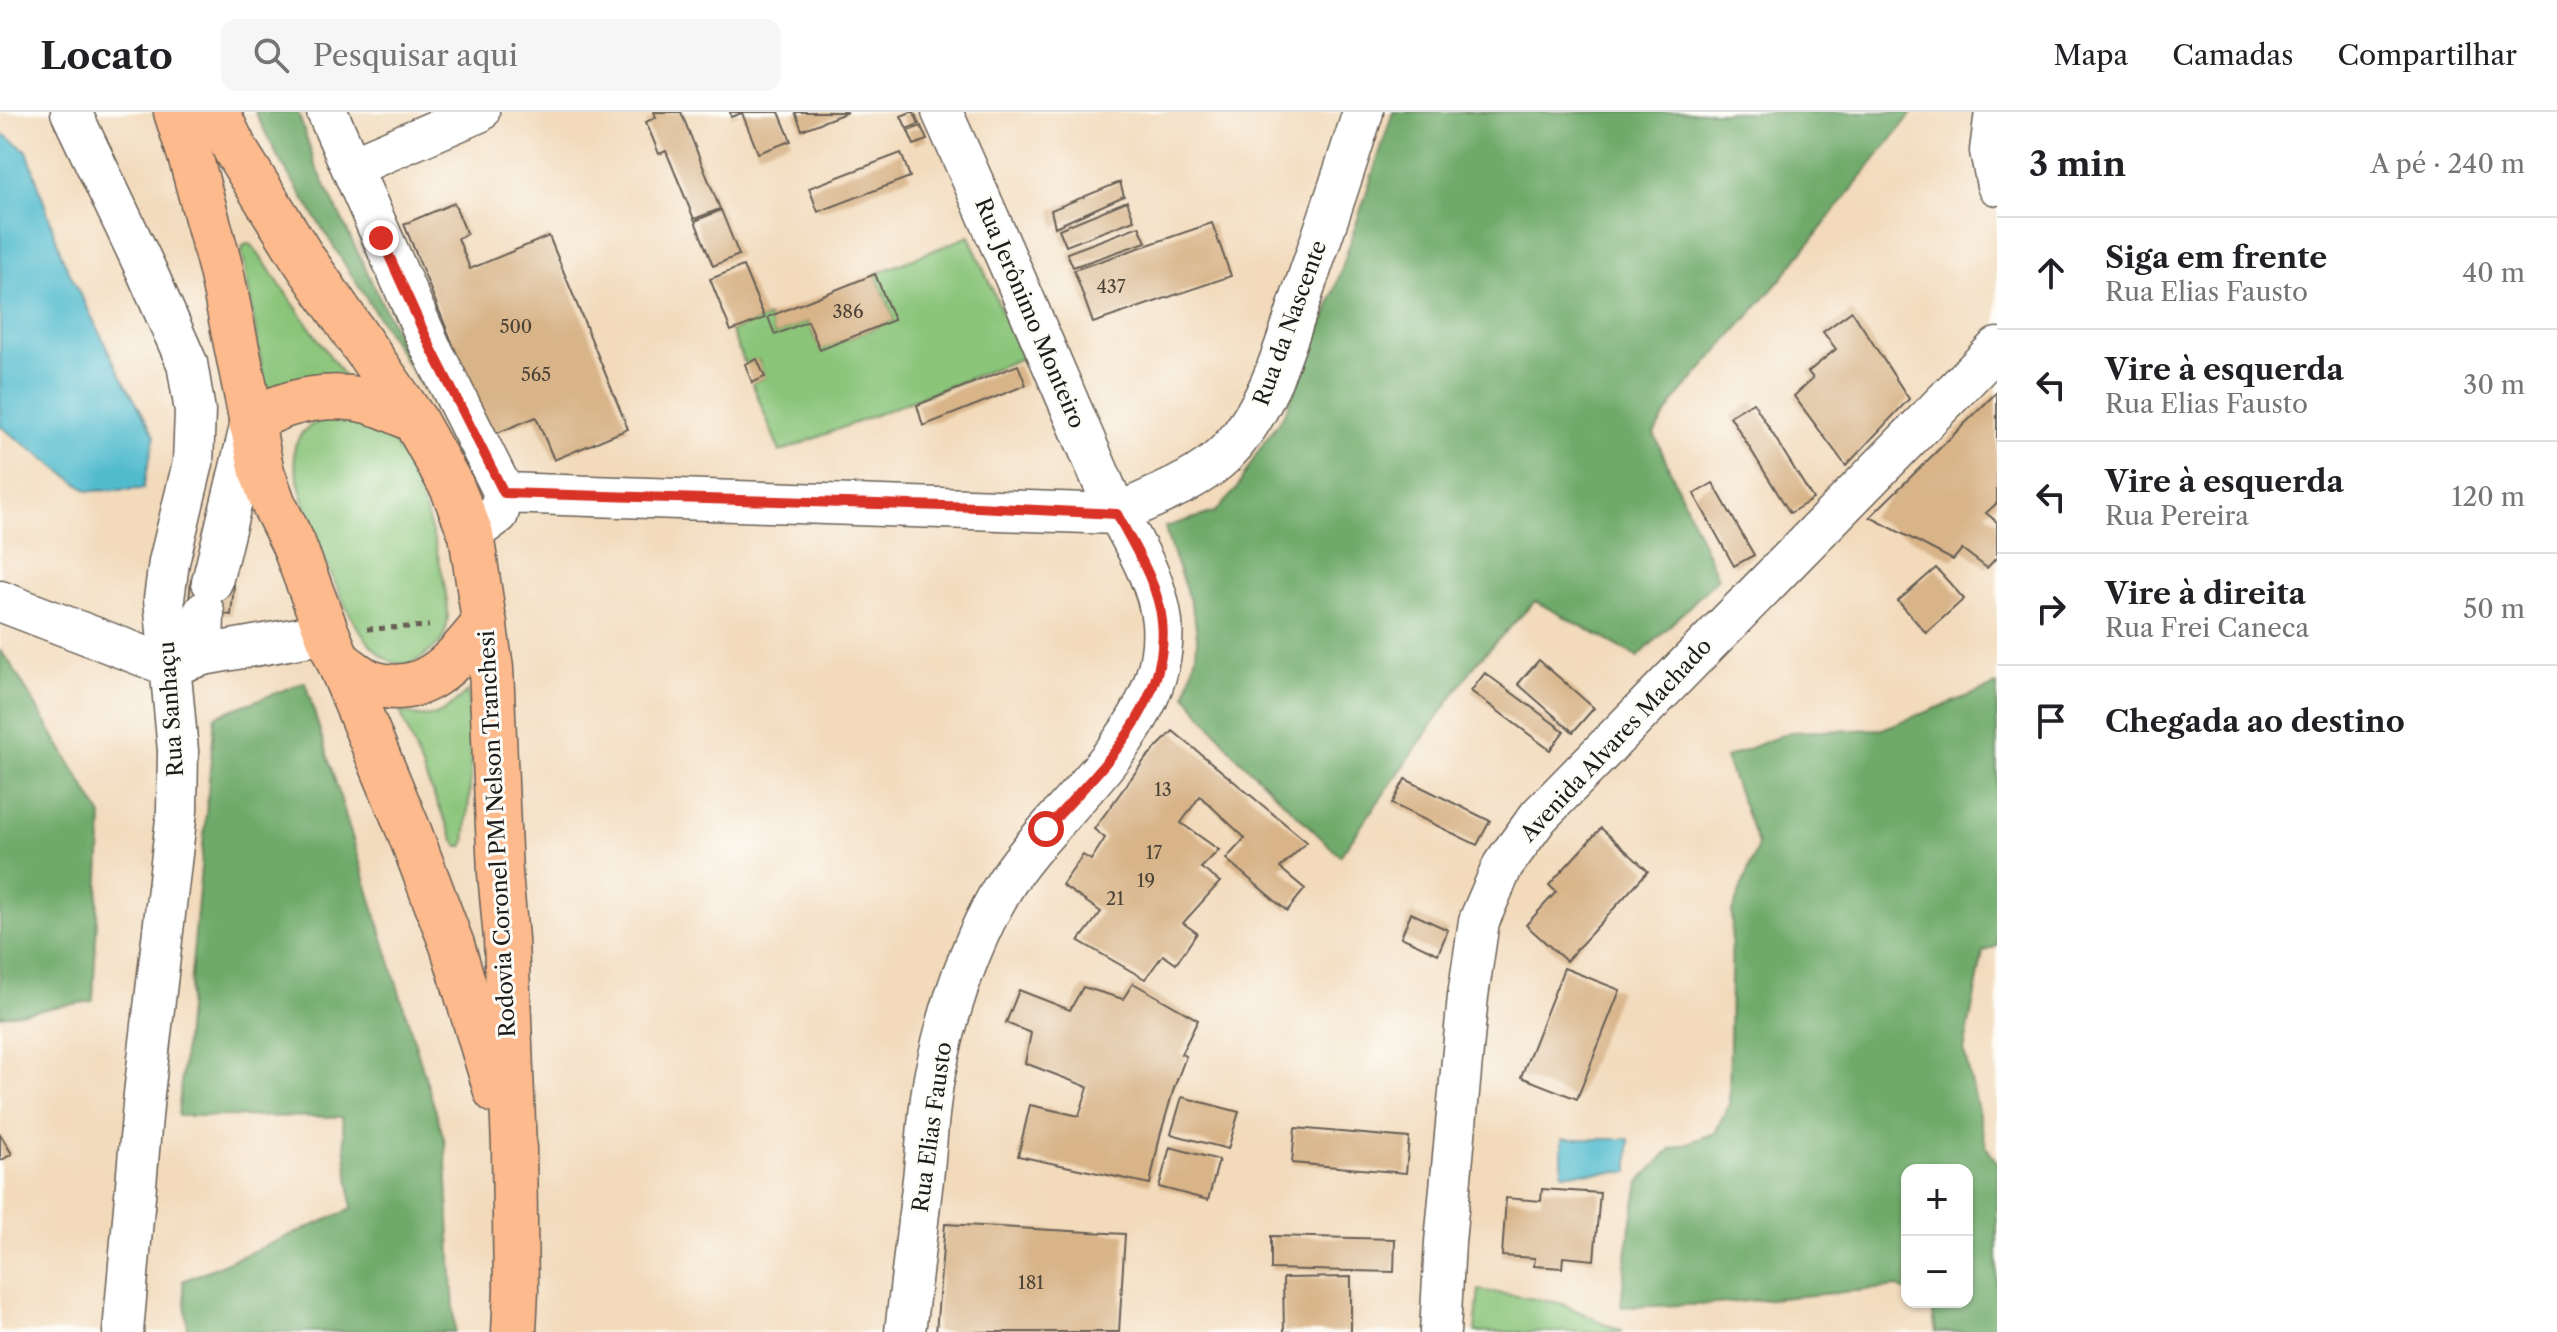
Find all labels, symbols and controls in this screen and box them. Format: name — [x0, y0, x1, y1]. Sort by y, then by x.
search box — [221, 19, 781, 91]
text: Locato — [40, 32, 173, 79]
icon: search — [249, 33, 293, 77]
text: Pesquisar aqui — [313, 37, 518, 74]
text: Mapa — [2053, 38, 2128, 72]
text: Camadas — [2172, 38, 2294, 72]
text: Compartilhar — [2338, 38, 2517, 72]
text: 3 min — [2029, 143, 2126, 185]
text: A pé · 240 m — [2370, 148, 2525, 180]
street label: Rua Jerônimo Monteiro — [969, 194, 1091, 432]
route end — [363, 220, 399, 256]
street label: Rua da Nascente — [1248, 237, 1332, 409]
text: Siga em frente — [2105, 239, 2327, 276]
icon: ahead — [2029, 251, 2073, 295]
text: 40 m — [2462, 257, 2525, 289]
house number: 437 — [1096, 276, 1126, 298]
text: Rua Elias Fausto — [2105, 276, 2308, 308]
house number: 386 — [832, 301, 864, 323]
house number: 500 — [500, 316, 532, 338]
text: Vire à esquerda — [2105, 351, 2344, 388]
icon: left — [2029, 363, 2073, 407]
house number: 565 — [521, 364, 551, 386]
text: 30 m — [2463, 369, 2525, 401]
text: Rua Elias Fausto — [2105, 388, 2308, 420]
text: Vire à esquerda — [2105, 463, 2344, 500]
icon: left — [2029, 475, 2073, 519]
text: 120 m — [2451, 481, 2525, 513]
text: Rua Pereira — [2105, 500, 2249, 532]
text: Vire à direita — [2105, 575, 2306, 612]
icon: right — [2029, 587, 2073, 631]
text: 50 m — [2463, 593, 2525, 625]
text: Rua Frei Caneca — [2105, 612, 2309, 644]
street label: Rodovia Coronel PM Nelson Tranchesi — [473, 630, 521, 1038]
street label: Avenida Alvares Machado — [1514, 633, 1717, 848]
street label: Rua Sanhaçu — [153, 640, 189, 778]
icon: arrive — [2029, 699, 2073, 743]
text: Chegada ao destino — [2105, 703, 2405, 740]
house number: 13 — [1154, 779, 1172, 801]
route start — [1028, 811, 1064, 847]
house number: 17 — [1146, 842, 1162, 864]
house number: 19 — [1137, 870, 1155, 892]
house number: 21 — [1106, 888, 1124, 910]
street label: Rua Elias Fausto — [907, 1040, 957, 1214]
map controls — [1901, 1164, 1973, 1308]
button: + — [1901, 1164, 1973, 1236]
button: − — [1901, 1236, 1973, 1308]
house number: 181 — [1018, 1272, 1044, 1294]

